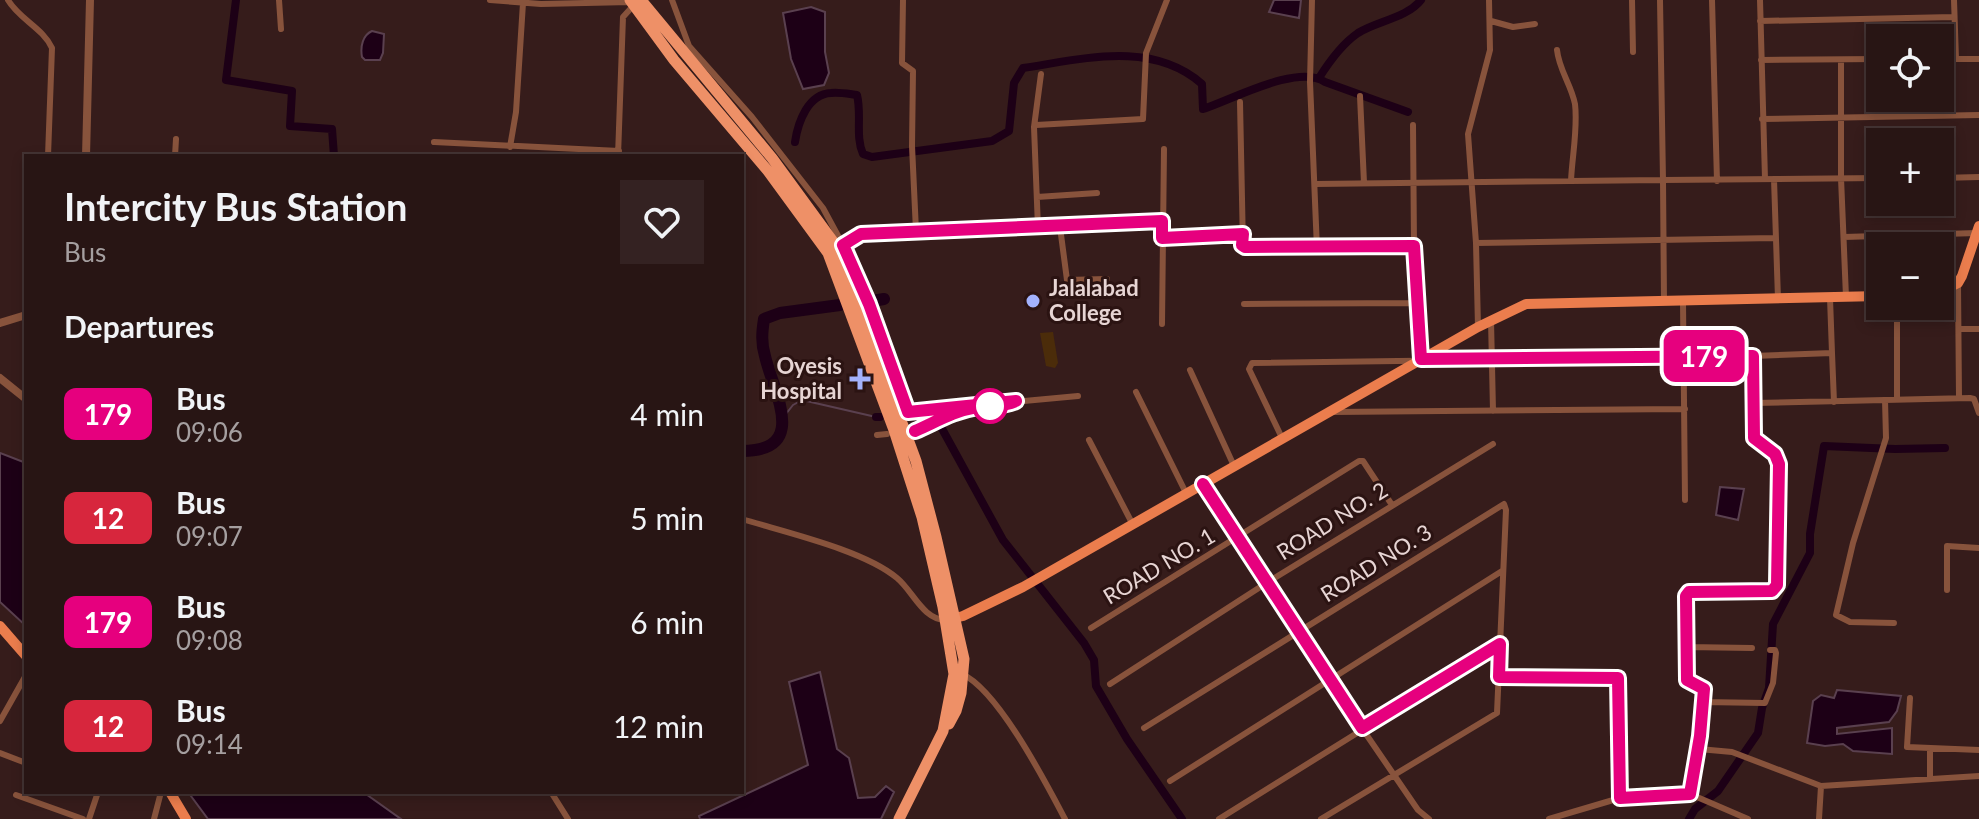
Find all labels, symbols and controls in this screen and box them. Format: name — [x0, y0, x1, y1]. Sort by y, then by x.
map controls — [1866, 24, 1954, 320]
button: locate — [1866, 24, 1954, 112]
button: + — [1866, 128, 1954, 216]
button: heart — [620, 180, 704, 264]
text: Intercity Bus Station — [64, 183, 407, 229]
button: − — [1866, 232, 1954, 320]
text: Bus — [64, 236, 106, 268]
place label: Jalalabad College — [1049, 274, 1139, 326]
marker: Jalalabad College — [1024, 292, 1042, 310]
text: Departures — [64, 308, 214, 344]
line badge: 179 — [1658, 330, 1750, 382]
text: 179 — [1680, 339, 1728, 373]
place label: Oyesis Hospital — [760, 352, 842, 404]
marker: Oyesis Hospital — [849, 368, 871, 390]
text: Bus — [176, 380, 226, 416]
unlabelled marker — [973, 389, 1007, 423]
text: 4 min — [630, 396, 704, 432]
text: 179 — [84, 397, 132, 431]
text: 09:06 — [176, 416, 243, 448]
street label: ROAD NO. 2 — [1271, 476, 1392, 565]
text: Bus — [176, 484, 226, 520]
text: 5 min — [630, 500, 704, 536]
text: 12 — [92, 501, 124, 535]
street label: ROAD NO. 3 — [1315, 518, 1436, 607]
text: 09:07 — [176, 520, 243, 552]
street label: ROAD NO. 1 — [1098, 522, 1220, 609]
text: Bus — [176, 588, 226, 624]
text: 6 min — [630, 604, 704, 640]
text: 179 — [84, 605, 132, 639]
text: 09:08 — [176, 624, 243, 656]
text: Bus — [176, 692, 226, 728]
text: 12 min — [613, 708, 704, 744]
text: 12 — [92, 709, 124, 743]
text: 09:14 — [176, 728, 243, 760]

